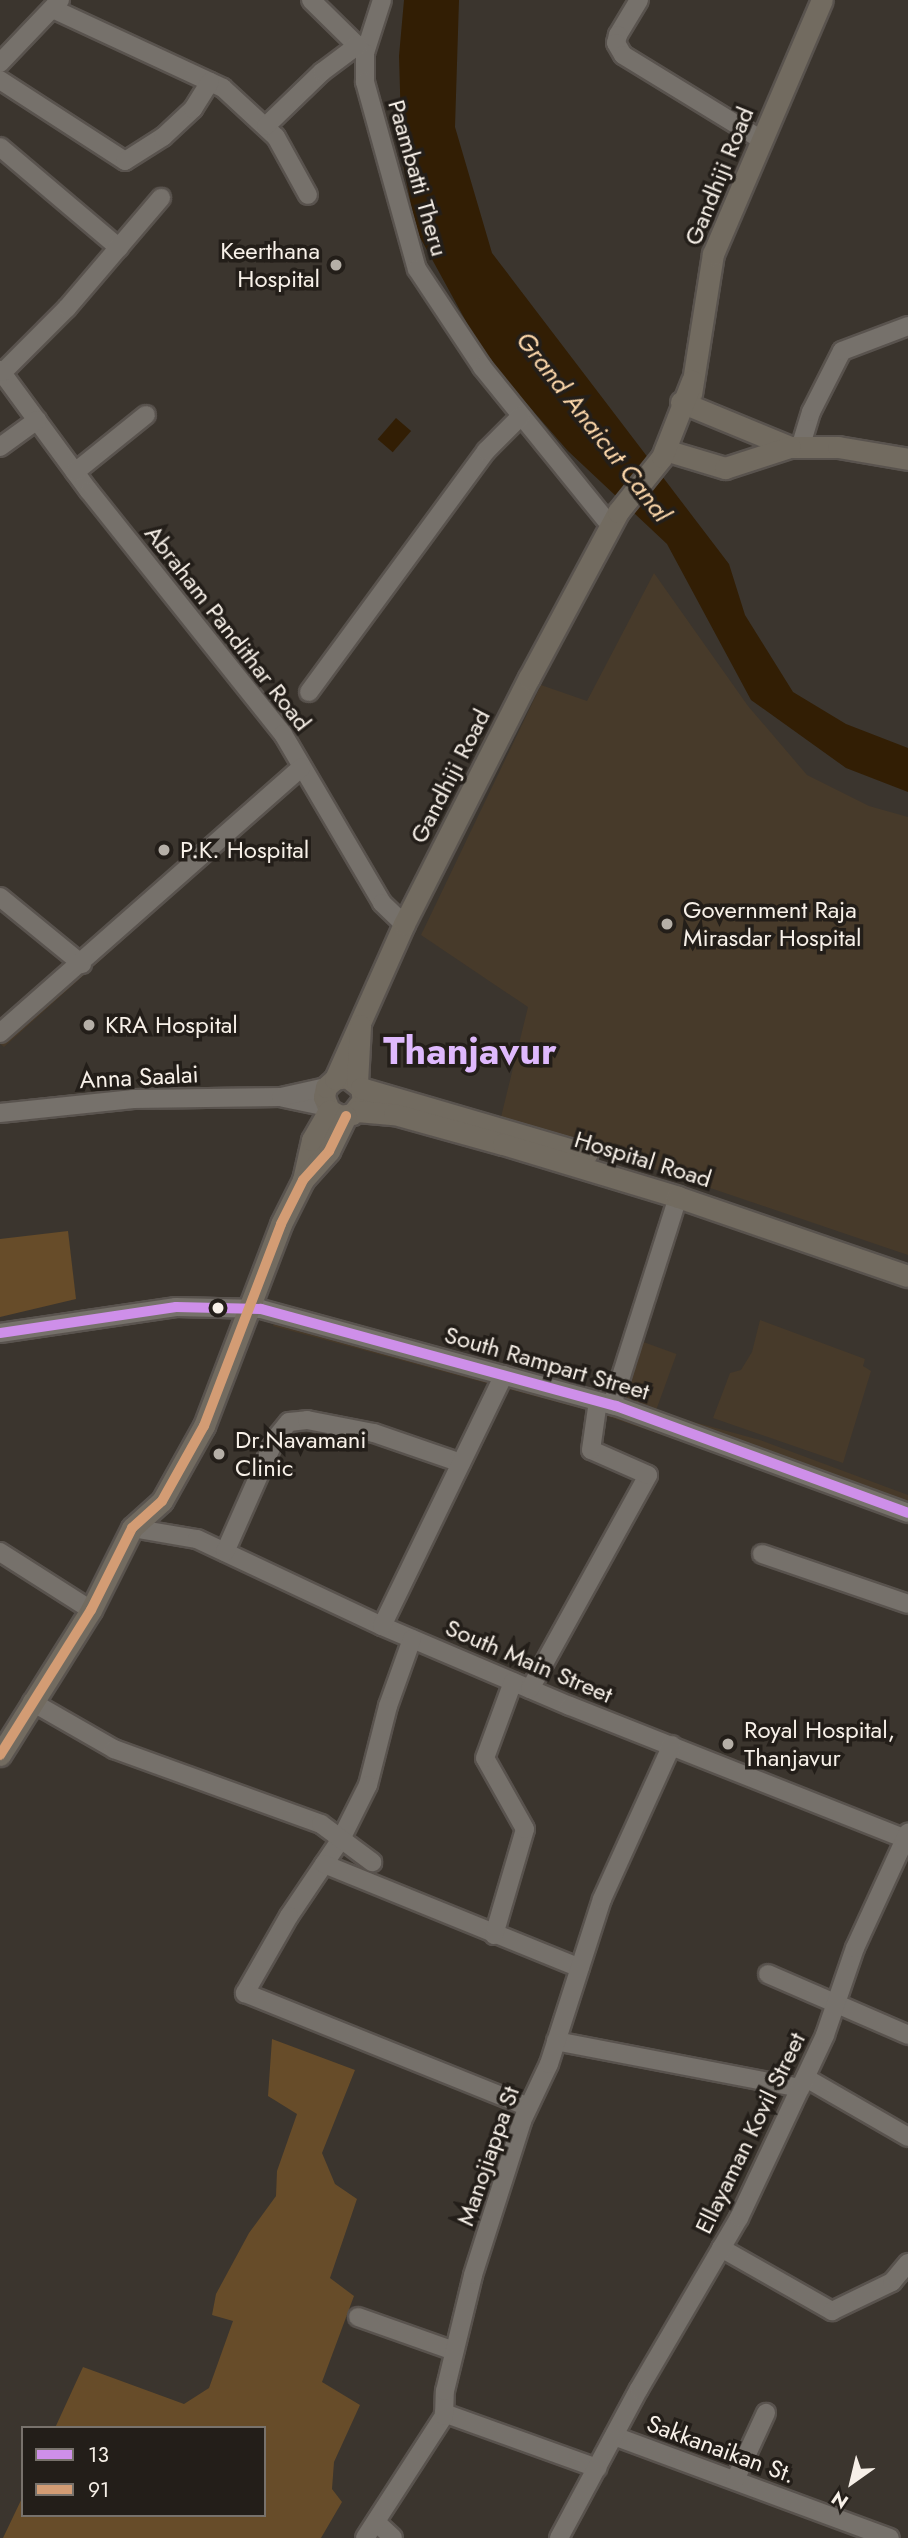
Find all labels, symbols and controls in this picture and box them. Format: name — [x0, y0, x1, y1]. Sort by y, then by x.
street label: Paambatti Theru — [382, 96, 454, 260]
street label: Gandhiji Road — [678, 103, 760, 249]
place label: Keerthana Hospital — [220, 237, 320, 293]
marker: Keerthana Hospital — [326, 255, 346, 275]
water label: Grand Anaicut Canal — [509, 326, 677, 528]
street label: Abraham Pandithar Road — [139, 519, 317, 737]
street label: Gandhiji Road — [404, 704, 496, 848]
place label: P.K. Hospital — [180, 836, 309, 864]
marker: P.K. Hospital — [154, 840, 174, 860]
place label: Government Raja Mirasdar Hospital — [683, 896, 861, 952]
marker: Government Raja Mirasdar Hospital — [657, 914, 677, 934]
place label: KRA Hospital — [105, 1011, 238, 1039]
marker: KRA Hospital — [79, 1015, 99, 1035]
district label: Thanjavur — [383, 1028, 557, 1074]
street label: Anna Saalai — [79, 1059, 199, 1095]
street label: Hospital Road — [571, 1125, 715, 1193]
unlabelled marker — [211, 1301, 225, 1315]
street label: South Rampart Street — [441, 1320, 653, 1406]
place label: Dr.Navamani Clinic — [235, 1426, 367, 1482]
marker: Dr.Navamani Clinic — [209, 1444, 229, 1464]
street label: South Main Street — [441, 1613, 617, 1709]
place label: Royal Hospital, Thanjavur — [744, 1716, 895, 1772]
marker: Royal Hospital, Thanjavur — [718, 1734, 738, 1754]
street label: Ellayaman Kovil Street — [689, 2028, 811, 2238]
street label: Manojiappa St — [451, 2083, 525, 2229]
street label: Sakkanaikan St. — [643, 2409, 799, 2489]
legend — [21, 2426, 266, 2517]
text: 13 — [88, 2440, 109, 2470]
north arrow — [817, 2447, 887, 2517]
text: 91 — [88, 2475, 110, 2505]
text: N — [826, 2484, 854, 2515]

